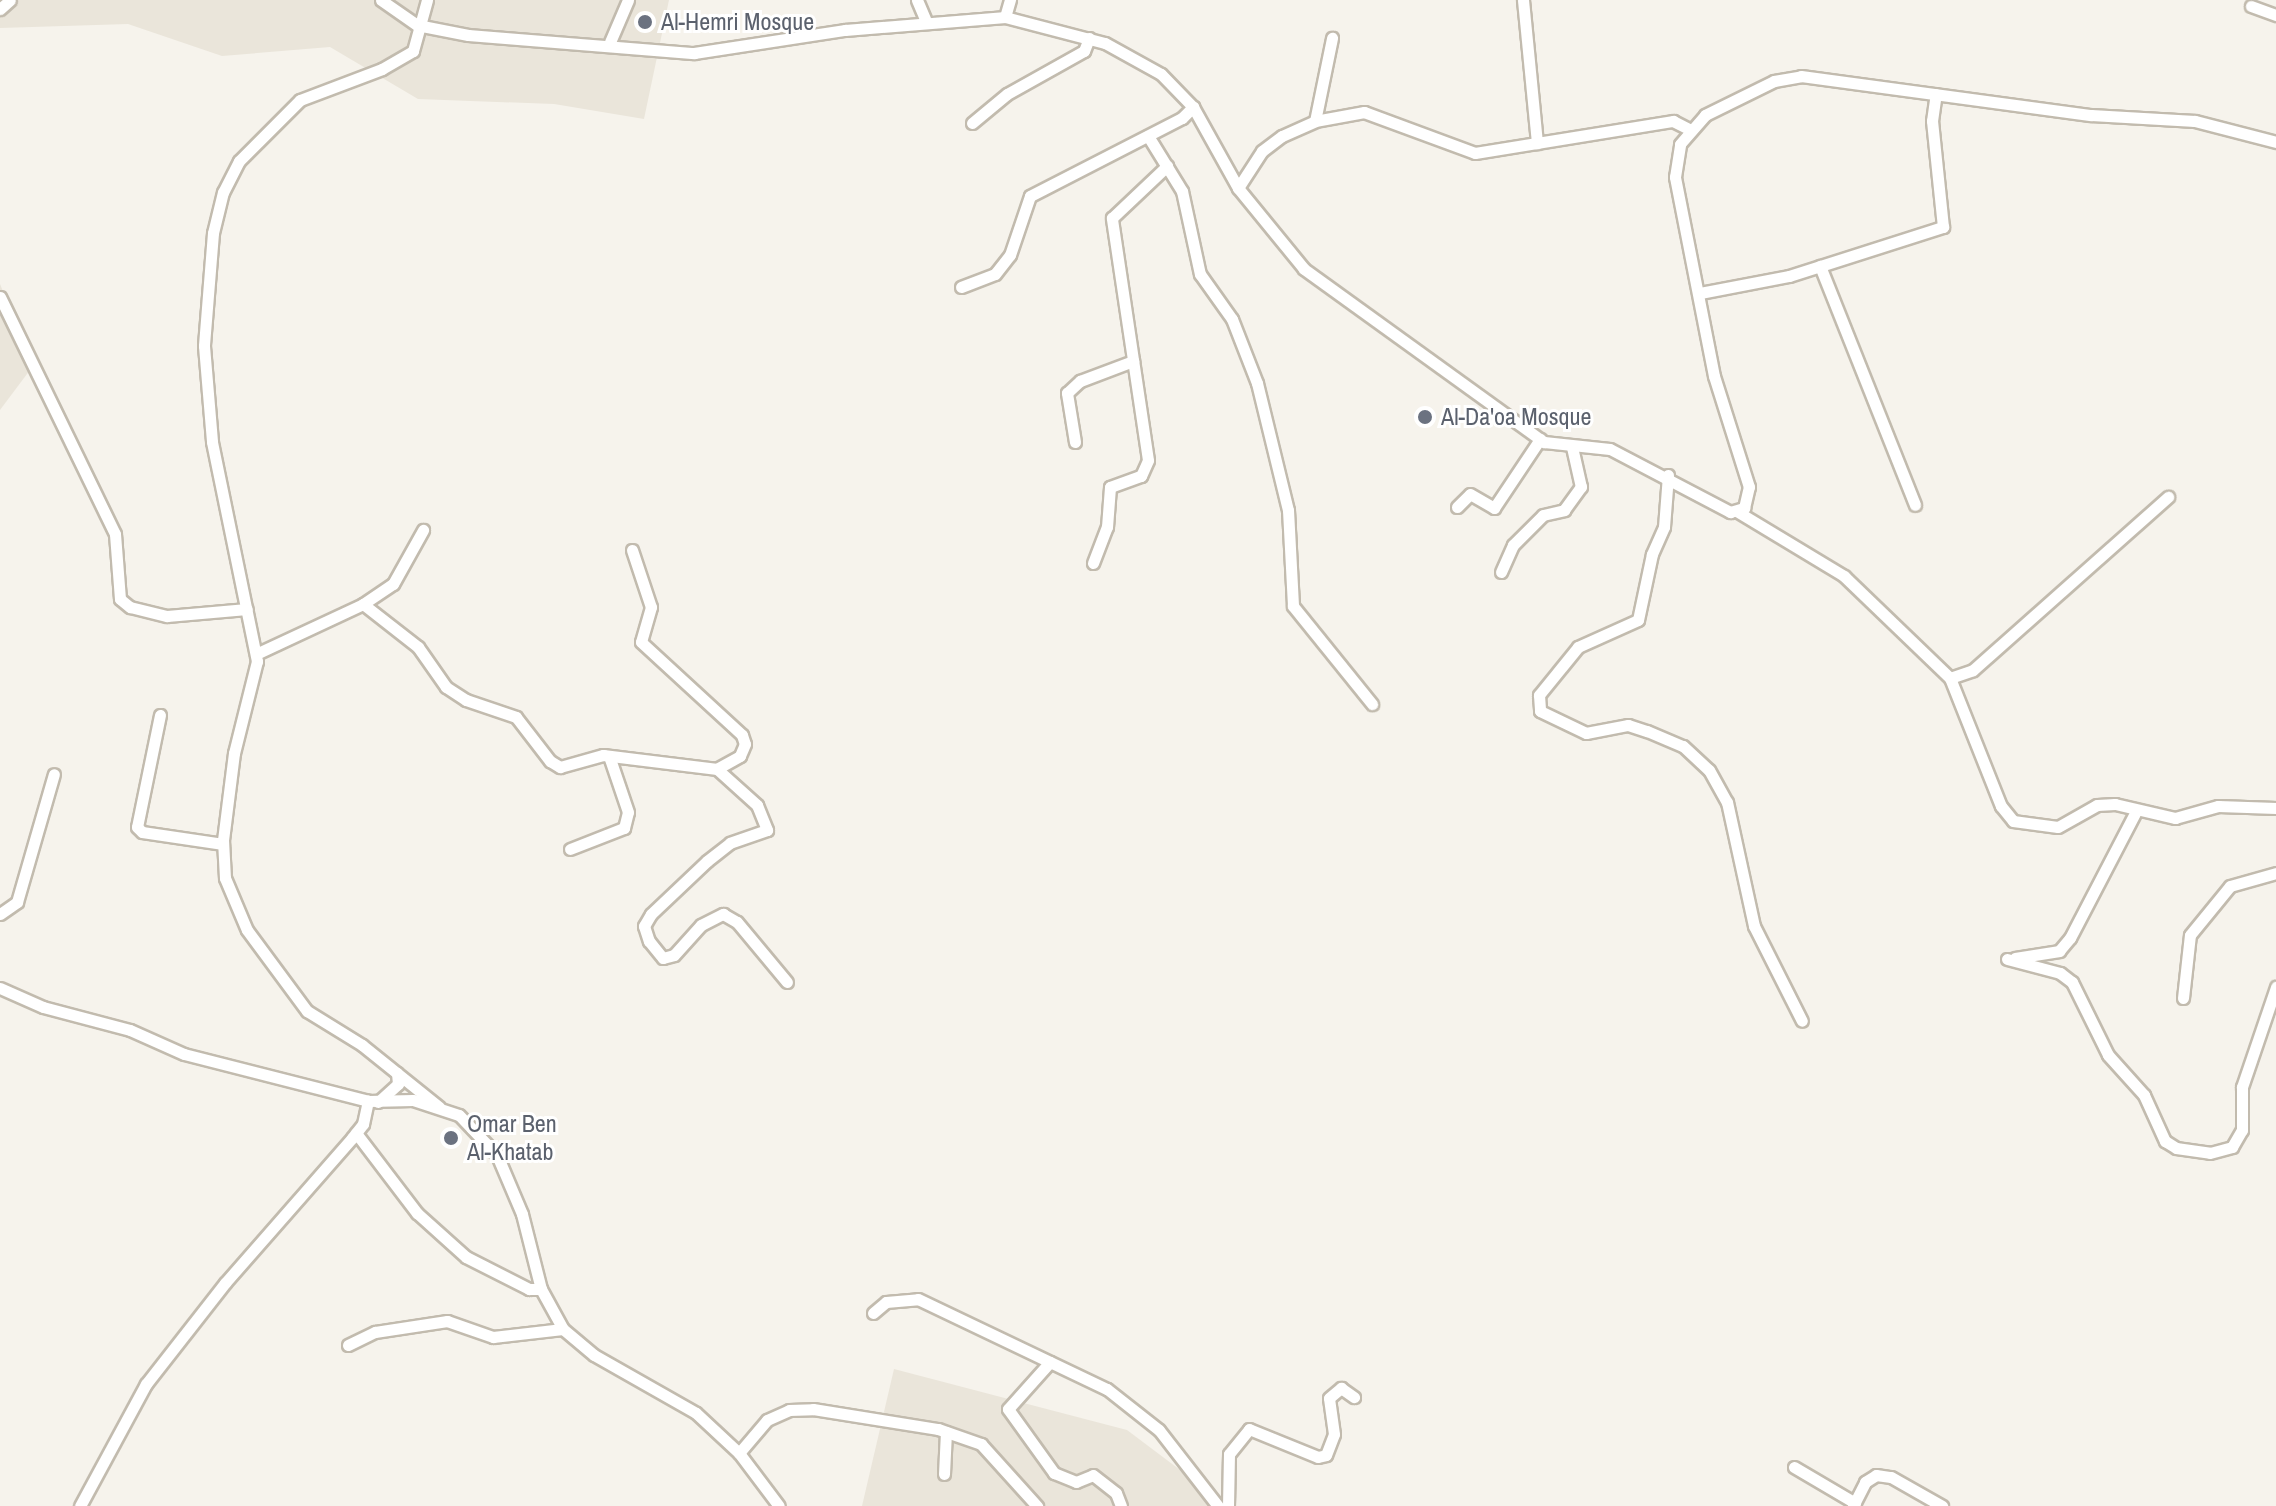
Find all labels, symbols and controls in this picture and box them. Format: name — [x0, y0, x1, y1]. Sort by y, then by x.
place label: Al-Hemri Mosque — [661, 8, 814, 36]
marker: Al-Hemri Mosque — [636, 13, 654, 31]
place label: Al-Da'oa Mosque — [1441, 403, 1591, 431]
marker: Al-Da'oa Mosque — [1416, 408, 1434, 426]
place label: Omar Ben Al-Khatab — [467, 1110, 557, 1166]
marker: Omar Ben Al-Khatab — [442, 1129, 460, 1147]

